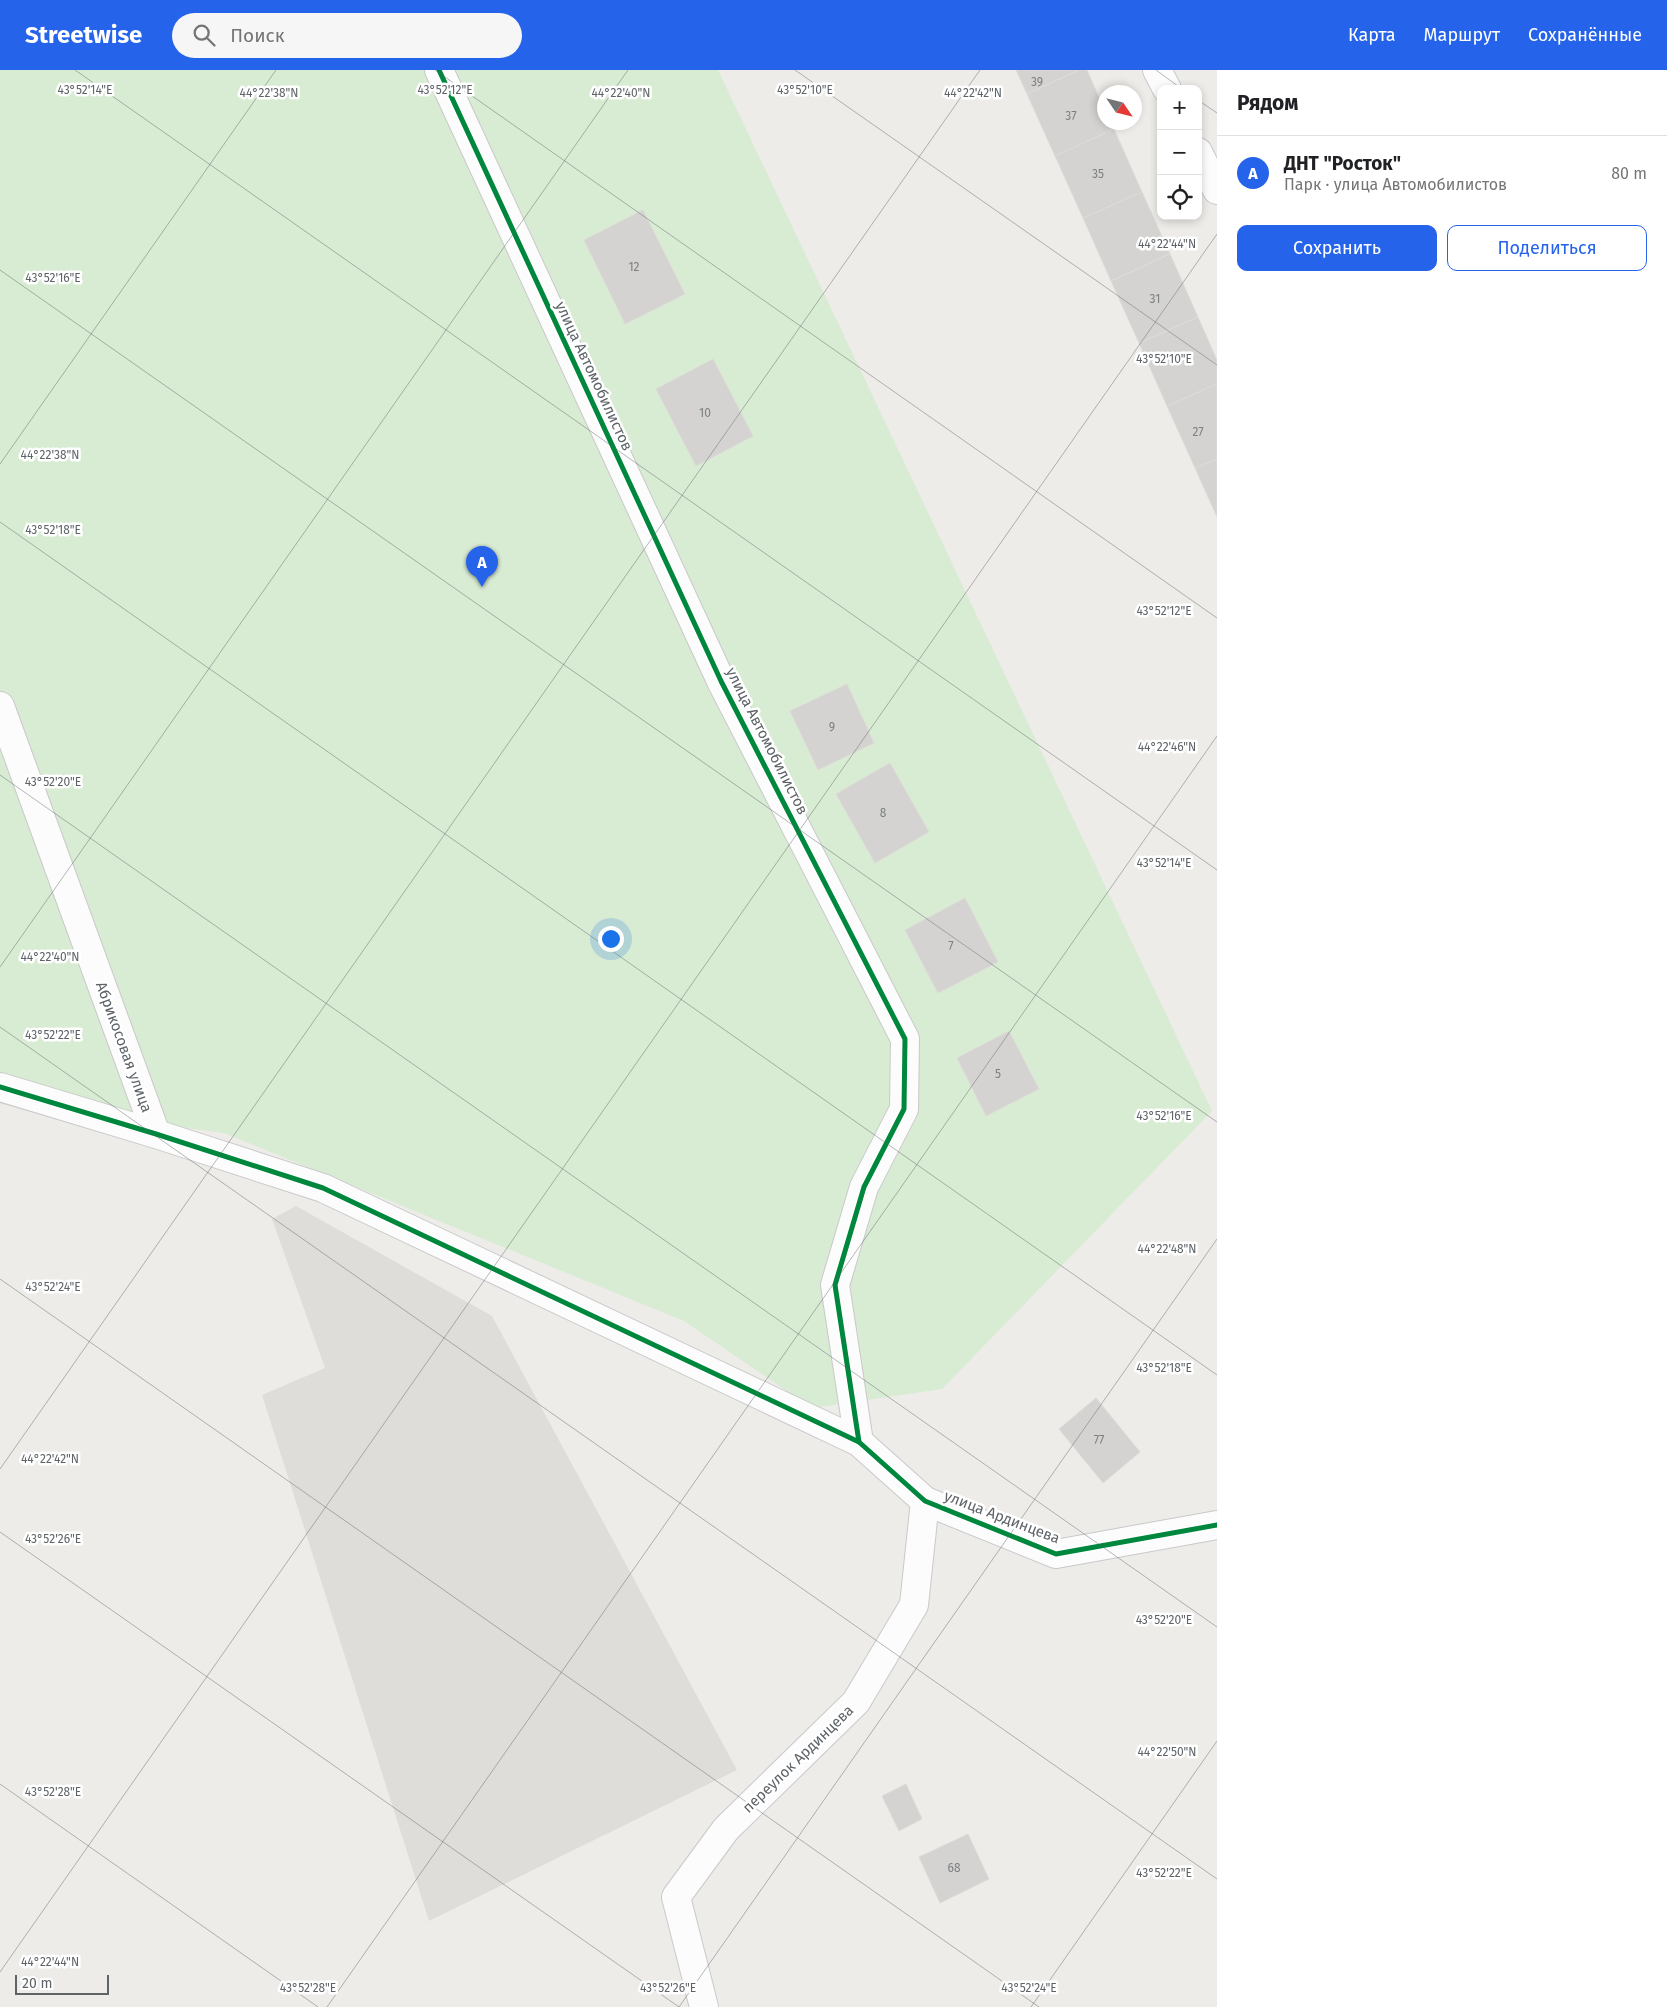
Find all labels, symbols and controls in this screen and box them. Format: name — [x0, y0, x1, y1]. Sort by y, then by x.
search box — [172, 13, 522, 58]
text: Streetwise — [25, 21, 142, 49]
icon: search — [190, 21, 218, 49]
text: Поиск — [230, 24, 285, 47]
text: Карта — [1348, 24, 1396, 46]
text: Маршрут — [1424, 24, 1500, 46]
text: Сохранённые — [1528, 24, 1642, 46]
house number: 39 — [1031, 75, 1043, 89]
text: 43°52'14"E — [57, 83, 113, 97]
text: 43°52'12"E — [417, 83, 473, 97]
text: 43°52'10"E — [777, 83, 833, 97]
north arrow — [1097, 85, 1142, 130]
map controls — [1157, 85, 1202, 220]
button: + — [1157, 85, 1202, 130]
text: 44°22'38"N — [240, 86, 298, 100]
text: 44°22'40"N — [591, 86, 651, 100]
text: 44°22'42"N — [944, 86, 1002, 100]
text: Рядом — [1237, 90, 1298, 116]
house number: 37 — [1065, 109, 1077, 123]
button: − — [1157, 130, 1202, 175]
text: ДНТ "Росток" — [1284, 152, 1401, 175]
text: A — [1248, 164, 1258, 183]
text: 80 m — [1611, 164, 1647, 183]
house number: 35 — [1092, 167, 1104, 181]
button: locate — [1157, 175, 1202, 220]
text: Парк · улица Автомобилистов — [1284, 175, 1507, 194]
button: Сохранить — [1237, 225, 1437, 271]
button: Поделиться — [1447, 225, 1647, 271]
text: 44°22'44"N — [1138, 237, 1196, 251]
house number: 12 — [628, 260, 640, 274]
text: 43°52'16"E — [25, 271, 81, 285]
house number: 31 — [1150, 292, 1160, 306]
street label: улица Автомобилистов — [551, 299, 637, 453]
text: 43°52'10"E — [1136, 352, 1192, 366]
house number: 10 — [699, 406, 711, 420]
house number: 27 — [1192, 425, 1204, 439]
text: 44°22'38"N — [21, 448, 79, 462]
text: 43°52'18"E — [25, 523, 81, 537]
pin: A — [466, 546, 498, 587]
text: 43°52'12"E — [1136, 604, 1192, 618]
street label: улица Автомобилистов — [722, 664, 812, 818]
house number: 9 — [829, 720, 835, 734]
text: 44°22'46"N — [1138, 740, 1196, 754]
text: 43°52'20"E — [25, 775, 81, 789]
house number: 8 — [880, 806, 887, 820]
text: 43°52'14"E — [1136, 856, 1192, 870]
your location — [598, 926, 624, 952]
house number: 7 — [948, 939, 954, 953]
text: 44°22'40"N — [20, 950, 80, 964]
street label: Абрикосовая улица — [92, 979, 156, 1115]
text: 43°52'22"E — [25, 1028, 81, 1042]
house number: 5 — [995, 1067, 1001, 1081]
text: 43°52'16"E — [1136, 1109, 1192, 1123]
text: 44°22'48"N — [1138, 1242, 1196, 1256]
text: 43°52'24"E — [25, 1280, 81, 1294]
text: 43°52'18"E — [1136, 1361, 1192, 1375]
house number: 77 — [1094, 1433, 1104, 1447]
text: 44°22'42"N — [21, 1452, 79, 1466]
street label: улица Ардинцева — [942, 1487, 1062, 1547]
text: 43°52'26"E — [25, 1532, 81, 1546]
text: 43°52'20"E — [1136, 1613, 1192, 1627]
street label: переулок Ардинцева — [739, 1701, 857, 1817]
text: 44°22'50"N — [1137, 1745, 1197, 1759]
text: 43°52'28"E — [25, 1785, 81, 1799]
house number: 68 — [947, 1861, 961, 1875]
text: 43°52'22"E — [1136, 1866, 1192, 1880]
text: 44°22'44"N — [21, 1955, 79, 1969]
scale bar — [15, 1972, 109, 1995]
text: 20 m — [22, 1975, 52, 1992]
text: 43°52'28"E — [280, 1981, 336, 1995]
text: 43°52'26"E — [640, 1981, 696, 1995]
text: 43°52'24"E — [1001, 1981, 1057, 1995]

